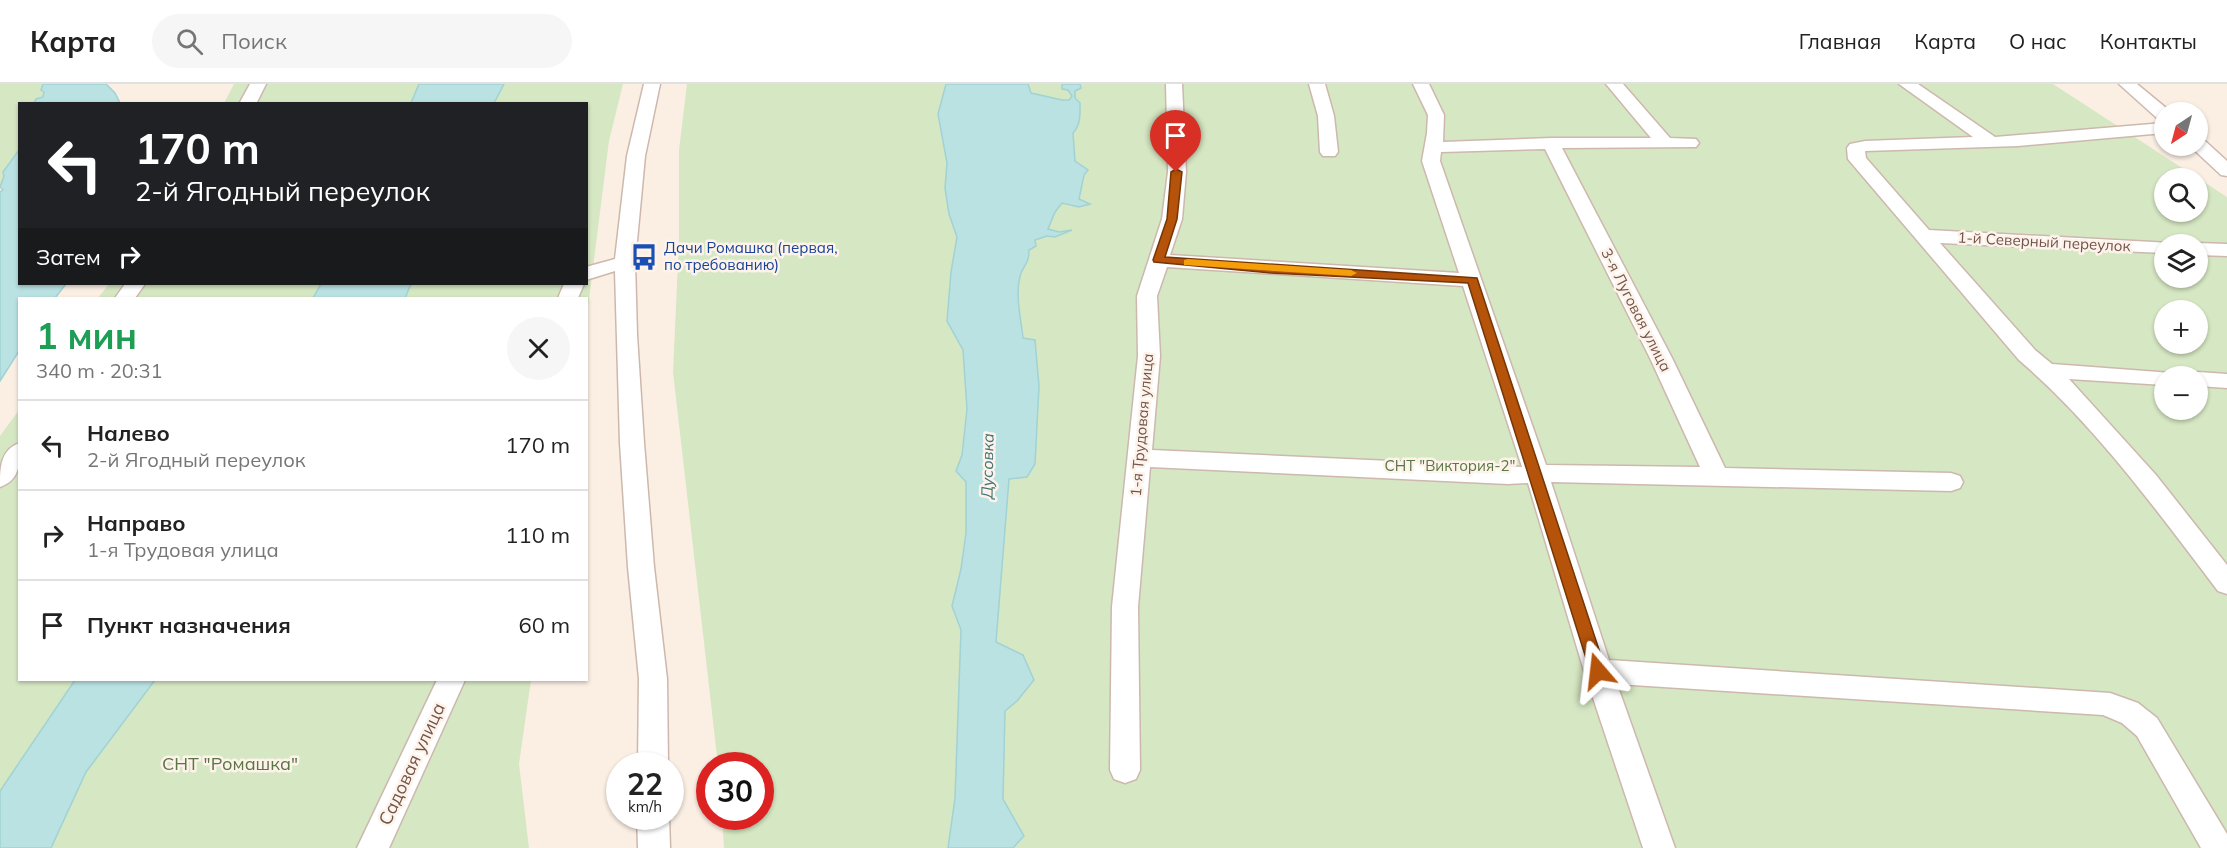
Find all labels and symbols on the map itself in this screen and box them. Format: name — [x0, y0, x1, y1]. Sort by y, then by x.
north arrow — [2154, 102, 2208, 156]
pin — [1150, 110, 1201, 172]
street label: 1-й Северный переулок — [1957, 227, 2132, 256]
place label: Дачи Ромашка (первая, по требованию) — [664, 238, 838, 274]
bus stop icon: Дачи Ромашка (первая, по требованию) — [629, 242, 659, 272]
street label: 3-я Луговая улица — [1597, 245, 1676, 375]
street label: 1-я Трудовая улица — [1126, 353, 1157, 497]
water label: Дусовка — [976, 433, 998, 500]
park label: СНТ "Виктория-2" — [1385, 456, 1515, 475]
position arrow — [1566, 639, 1630, 703]
street label: Садовая улица — [373, 699, 450, 829]
park label: СНТ "Ромашка" — [162, 752, 298, 775]
speed limit sign: 30 — [696, 752, 774, 830]

